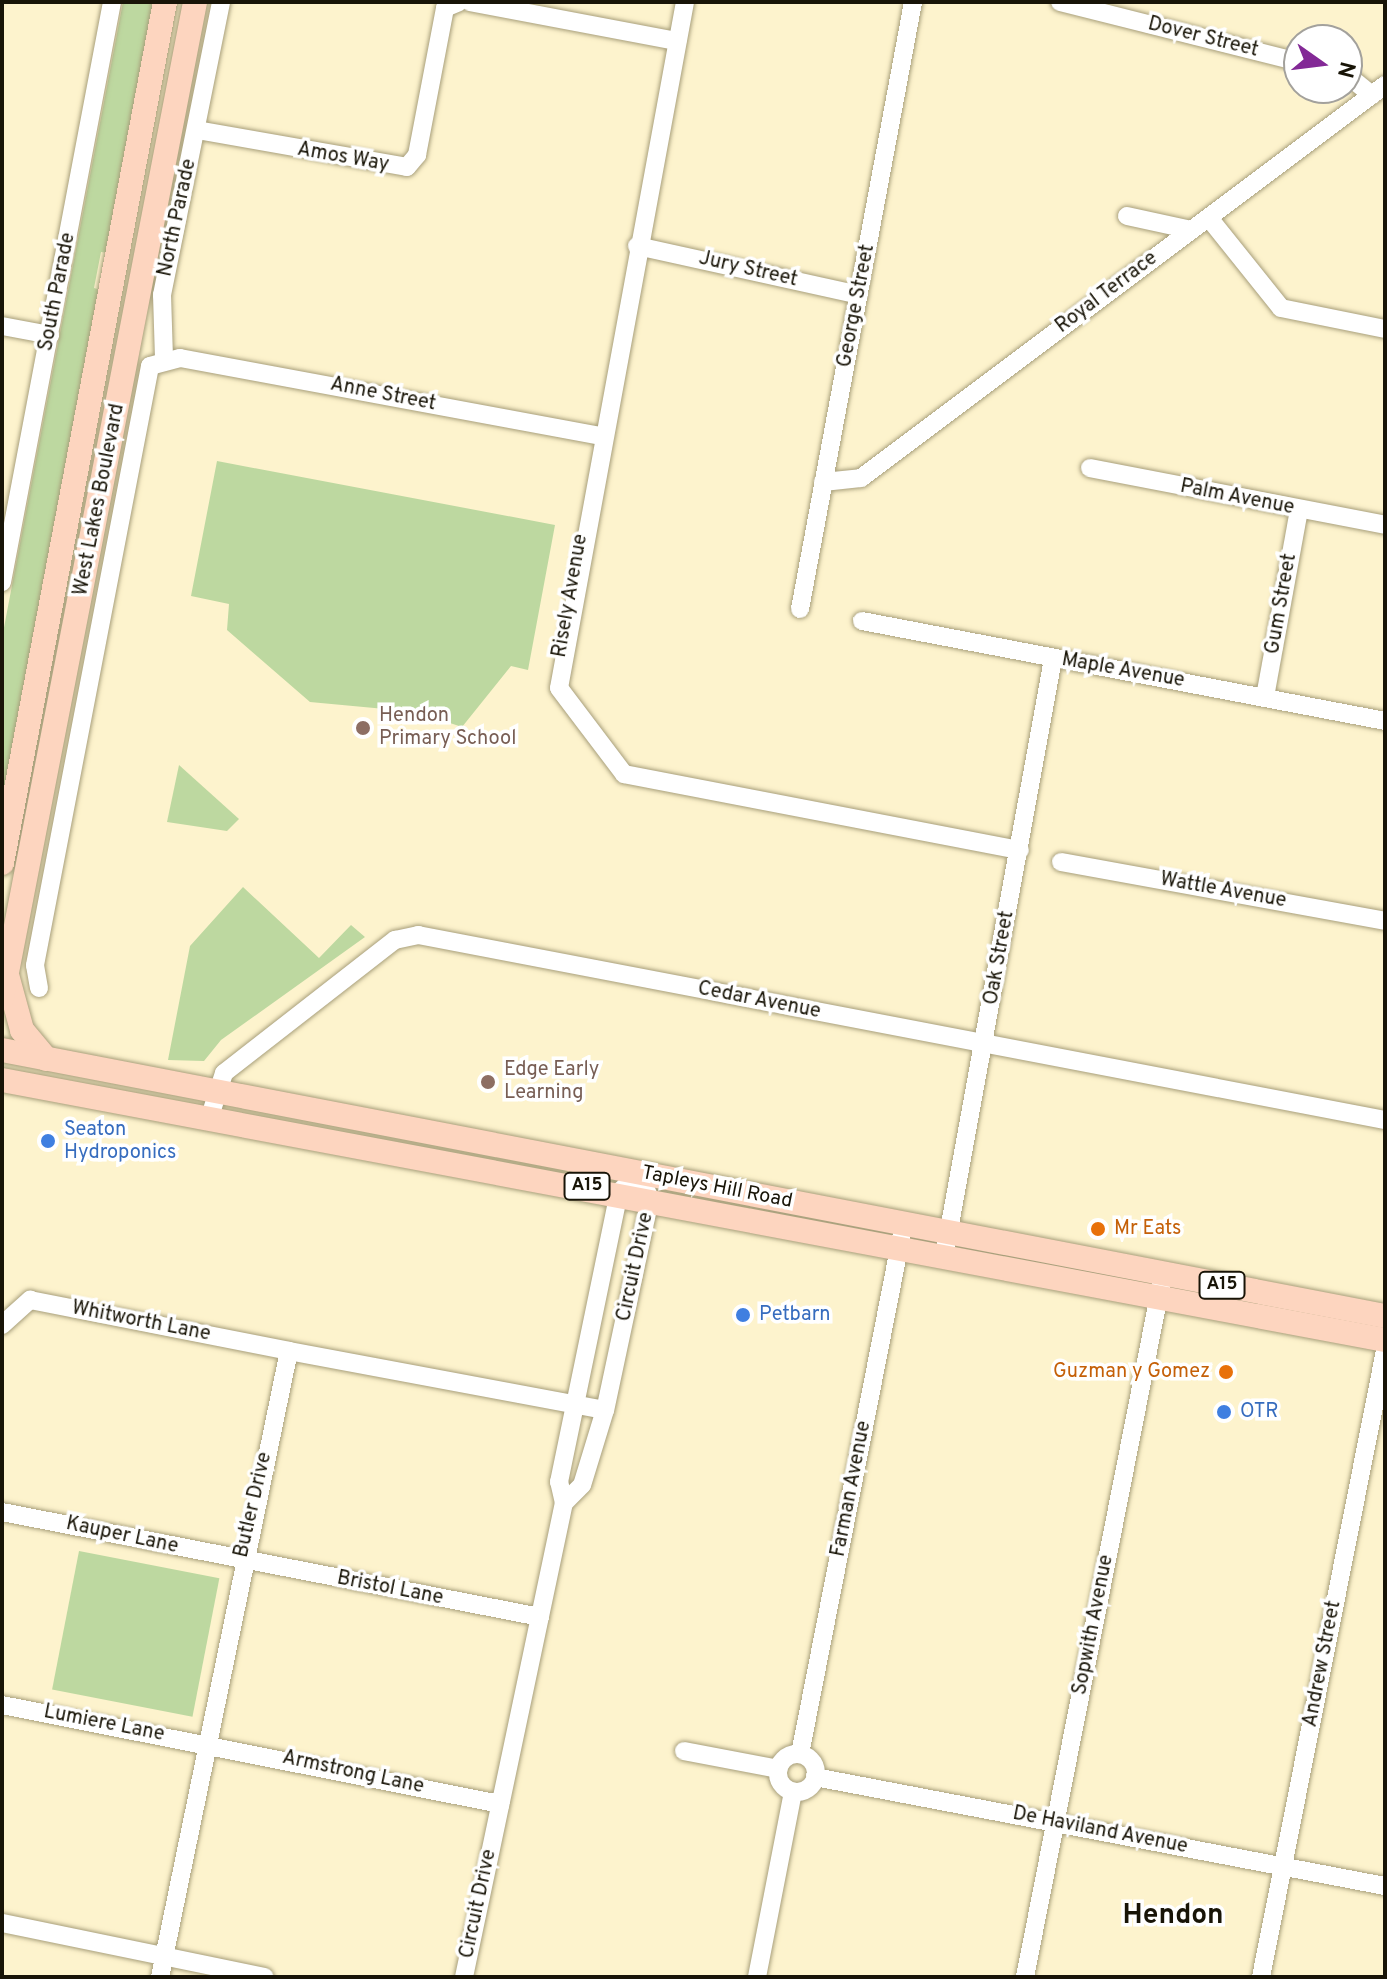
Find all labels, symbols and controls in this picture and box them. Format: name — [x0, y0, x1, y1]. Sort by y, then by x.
street label: Dover Street — [1145, 13, 1261, 63]
north arrow — [1283, 24, 1363, 104]
text: N — [1330, 59, 1360, 80]
street label: Amos Way — [295, 138, 391, 178]
street label: North Parade — [154, 157, 202, 279]
street label: South Parade — [35, 231, 81, 353]
street label: George Street — [833, 242, 881, 370]
street label: Jury Street — [696, 247, 800, 293]
street label: Royal Terrace — [1051, 247, 1163, 339]
street label: Anne Street — [328, 373, 438, 417]
street label: West Lakes Boulevard — [70, 402, 130, 598]
street label: Palm Avenue — [1178, 475, 1296, 521]
street label: Risely Avenue — [548, 532, 594, 660]
street label: Gum Street — [1261, 552, 1303, 656]
street label: Maple Avenue — [1059, 648, 1187, 694]
place label: Hendon Primary School — [379, 704, 516, 751]
marker: Hendon Primary School — [354, 719, 372, 737]
street label: Wattle Avenue — [1158, 868, 1288, 914]
street label: Oak Street — [980, 909, 1020, 1007]
street label: Cedar Avenue — [695, 977, 823, 1025]
place label: Edge Early Learning — [504, 1058, 599, 1105]
marker: Edge Early Learning — [479, 1073, 497, 1091]
place label: Seaton Hydroponics — [64, 1118, 176, 1165]
marker: Seaton Hydroponics — [39, 1132, 57, 1150]
street label: Tapleys Hill Road — [640, 1162, 794, 1214]
road number: A15 — [563, 1172, 611, 1200]
street label: Circuit Drive — [613, 1210, 659, 1324]
place label: Mr Eats — [1114, 1217, 1181, 1241]
marker: Mr Eats — [1089, 1220, 1107, 1238]
road number: A15 — [1198, 1271, 1246, 1299]
street label: Whitworth Lane — [70, 1297, 212, 1347]
place label: Petbarn — [759, 1303, 831, 1327]
marker: Petbarn — [734, 1306, 752, 1324]
place label: Guzman y Gomez — [1053, 1360, 1210, 1384]
marker: Guzman y Gomez — [1217, 1363, 1235, 1381]
place label: OTR — [1240, 1400, 1279, 1424]
marker: OTR — [1215, 1403, 1233, 1421]
street label: Farman Avenue — [827, 1419, 877, 1559]
street label: Butler Drive — [230, 1450, 278, 1560]
street label: Kauper Lane — [64, 1512, 180, 1560]
street label: Sopwith Avenue — [1069, 1552, 1119, 1698]
street label: Bristol Lane — [335, 1567, 445, 1611]
street label: Andrew Street — [1299, 1599, 1347, 1729]
street label: Lumiere Lane — [42, 1701, 166, 1747]
street label: Armstrong Lane — [280, 1746, 426, 1800]
street label: De Haviland Avenue — [1010, 1802, 1190, 1860]
street label: Circuit Drive — [456, 1847, 502, 1961]
district label: Hendon — [1123, 1899, 1223, 1933]

